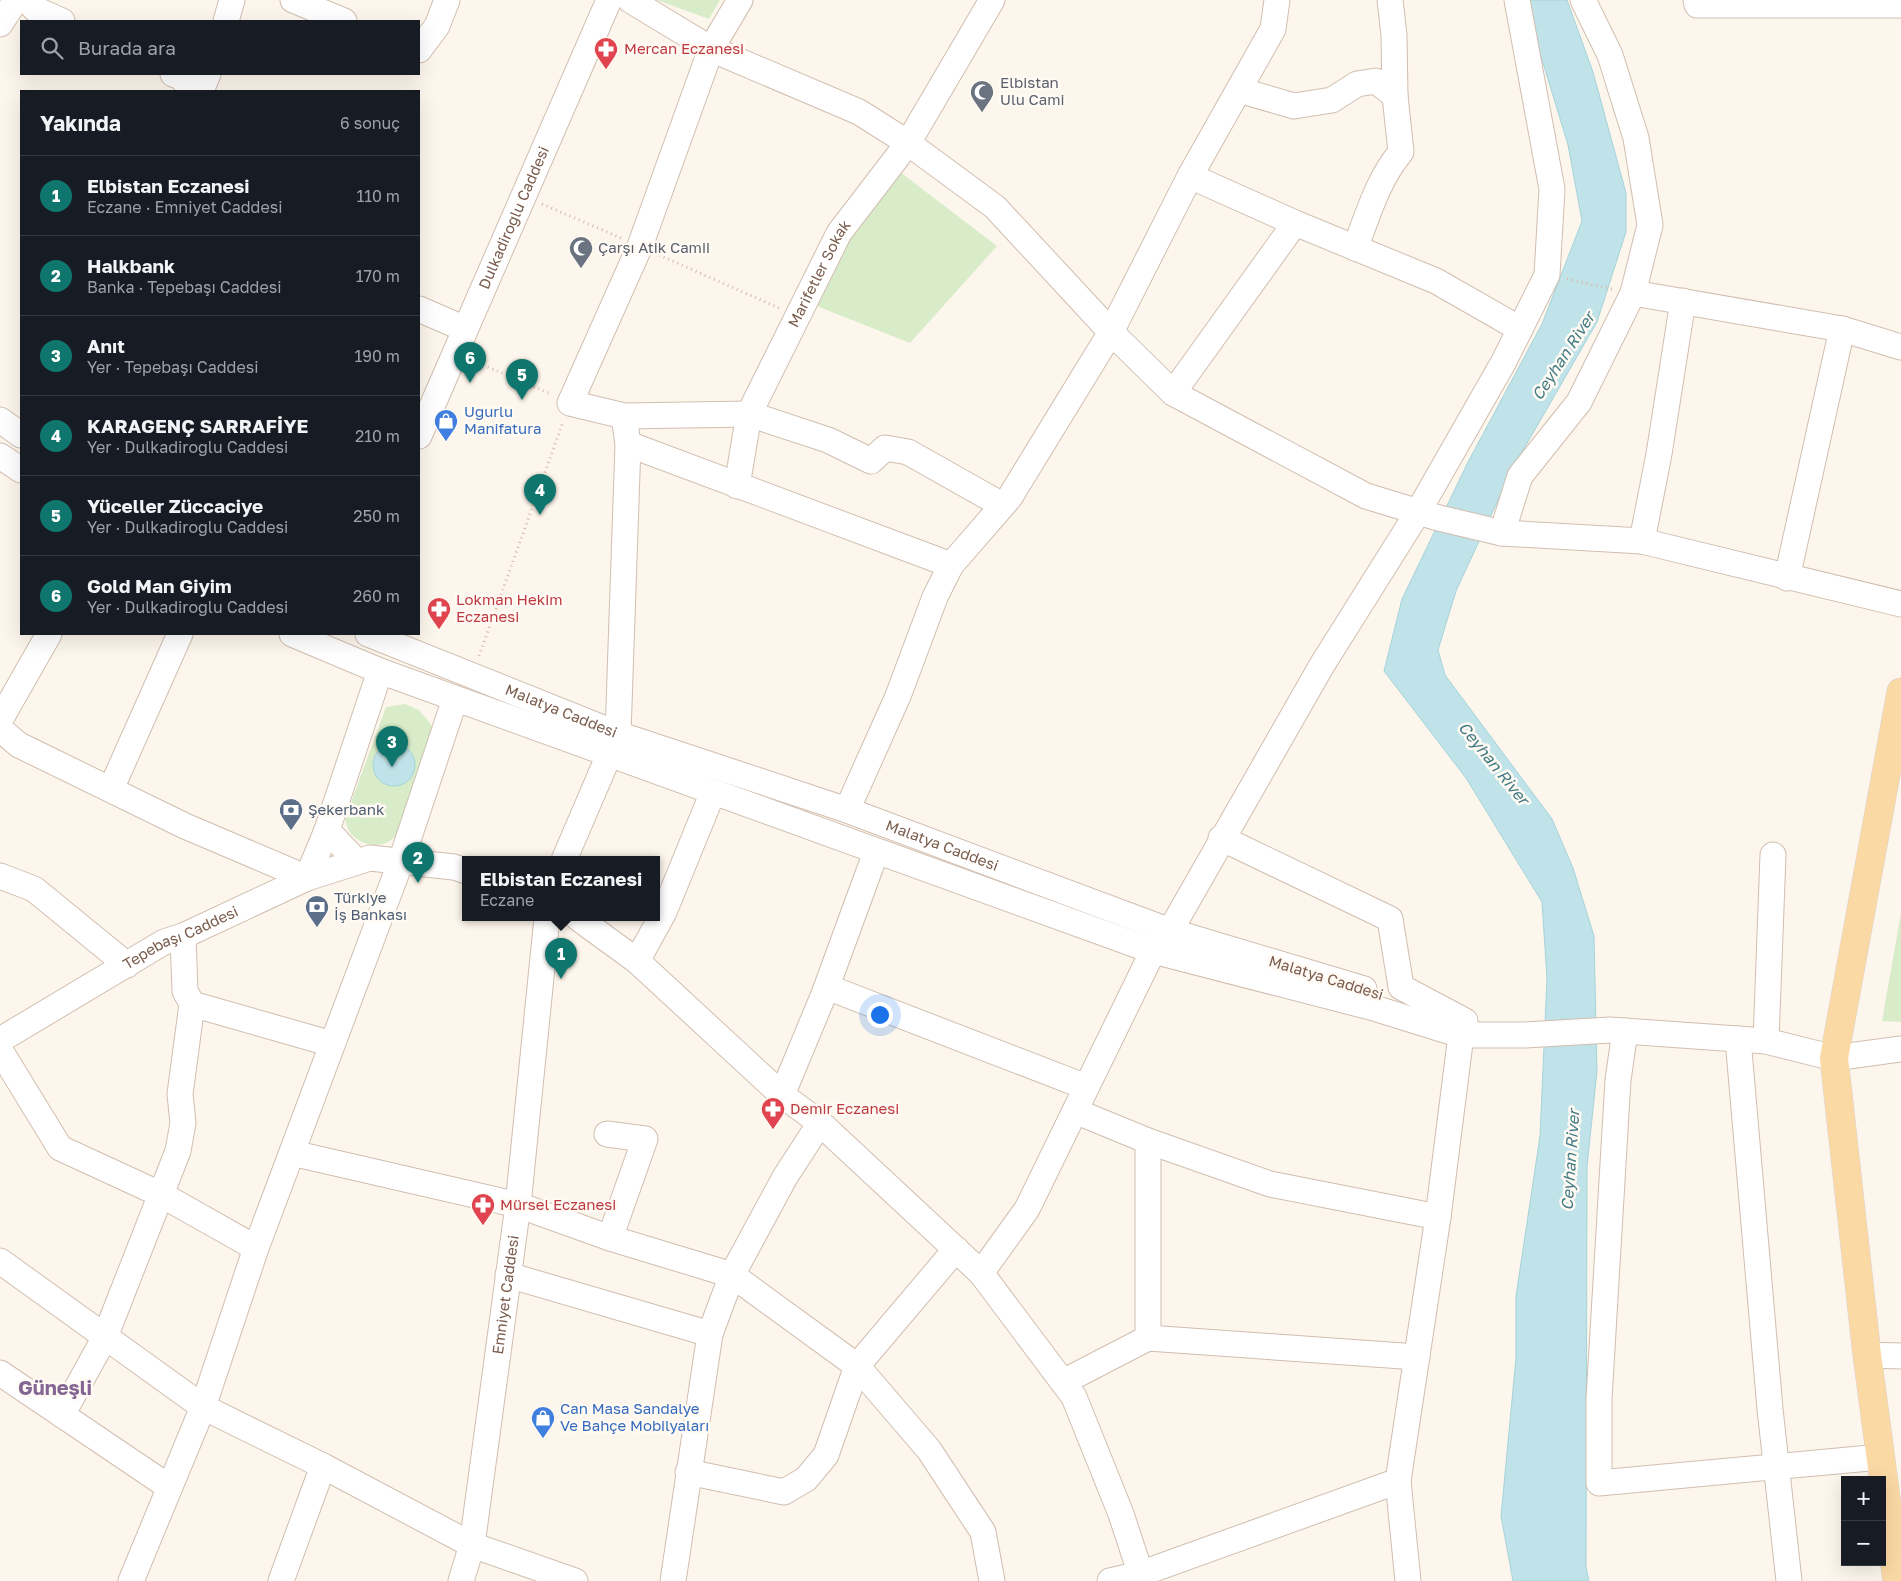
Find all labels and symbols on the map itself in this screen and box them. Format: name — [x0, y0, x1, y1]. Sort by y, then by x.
pharmacy icon: Mercan Eczanesi — [593, 36, 619, 70]
place label: Mercan Eczanesi — [624, 39, 744, 57]
place label: Elbistan Ulu Cami — [1000, 73, 1065, 108]
mosque icon: Elbistan Ulu Cami — [969, 79, 995, 113]
street label: Dulkadiroğlu Caddesi — [474, 143, 552, 292]
street label: Marifetler Sokak — [784, 215, 854, 330]
mosque icon: Çarşı Atik Camii — [568, 235, 594, 269]
place label: Çarşı Atik Camii — [598, 238, 710, 256]
water label: Ceyhan River — [1527, 306, 1600, 404]
pin: 6 — [454, 342, 486, 383]
pin: 5 — [506, 359, 538, 400]
place label: Uğurlu Manifatura — [464, 402, 541, 437]
shop icon: Uğurlu Manifatura — [433, 408, 459, 442]
pin: 4 — [524, 474, 556, 515]
place label: Lokman Hekim Eczanesi — [456, 590, 562, 625]
pharmacy icon: Lokman Hekim Eczanesi — [426, 596, 452, 630]
street label: Malatya Caddesi — [503, 680, 620, 741]
water label: Ceyhan River — [1454, 718, 1535, 811]
pin: 3 — [376, 726, 408, 767]
bank icon: Şekerbank — [278, 797, 304, 831]
place label: Şekerbank — [308, 800, 385, 818]
street label: Malatya Caddesi — [884, 815, 1001, 874]
pin: 2 — [402, 842, 434, 883]
place label: Türkiye İş Bankası — [334, 888, 407, 923]
bank icon: Türkiye İş Bankası — [304, 894, 330, 928]
street label: Tepebaşı Caddesi — [119, 902, 241, 972]
pin: 1 — [545, 938, 577, 979]
street label: Malatya Caddesi — [1267, 951, 1386, 1003]
your location — [867, 1002, 893, 1028]
pharmacy icon: Demir Eczanesi — [760, 1096, 786, 1130]
place label: Demir Eczanesi — [790, 1099, 899, 1117]
water label: Ceyhan River — [1557, 1106, 1584, 1211]
pharmacy icon: Mürsel Eczanesi — [470, 1192, 496, 1226]
place label: Mürsel Eczanesi — [500, 1195, 616, 1213]
street label: Emniyet Caddesi — [488, 1234, 522, 1356]
district label: Güneşli — [18, 1375, 92, 1399]
place label: Can Masa Sandalye Ve Bahçe Mobilyaları — [560, 1399, 709, 1434]
shop icon: Can Masa Sandalye Ve Bahçe Mobilyaları — [530, 1405, 556, 1439]

